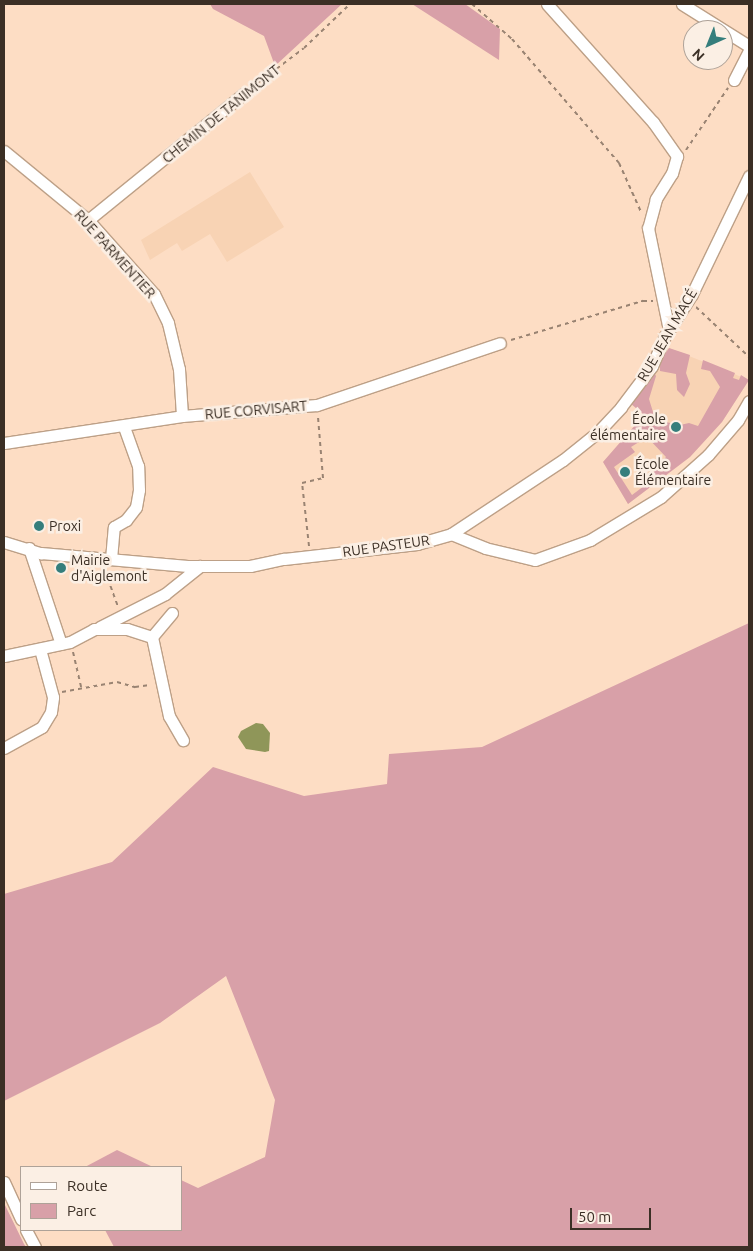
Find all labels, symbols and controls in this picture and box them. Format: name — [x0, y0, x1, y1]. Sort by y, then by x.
north arrow — [683, 20, 733, 70]
text: N — [689, 46, 708, 64]
street label: CHEMIN DE TANIMONT — [159, 61, 283, 167]
street label: RUE PARMENTIER — [71, 206, 159, 302]
street label: RUE JEAN MACÉ — [634, 286, 700, 384]
street label: RUE CORVISART — [204, 397, 308, 423]
place label: École élémentaire — [590, 411, 666, 444]
marker: École élémentaire — [670, 421, 682, 433]
place label: École Élémentaire — [635, 456, 711, 488]
marker: École Élémentaire — [619, 466, 631, 478]
place label: Proxi — [49, 518, 81, 534]
marker: Proxi — [33, 520, 45, 532]
street label: RUE PASTEUR — [341, 532, 431, 560]
place label: Mairie d'Aiglemont — [71, 552, 147, 584]
marker: Mairie d'Aiglemont — [55, 562, 67, 574]
legend — [20, 1166, 182, 1231]
text: Route — [67, 1177, 108, 1194]
scale bar — [573, 1198, 654, 1230]
text: Parc — [67, 1202, 96, 1219]
text: 50 m — [578, 1208, 611, 1225]

